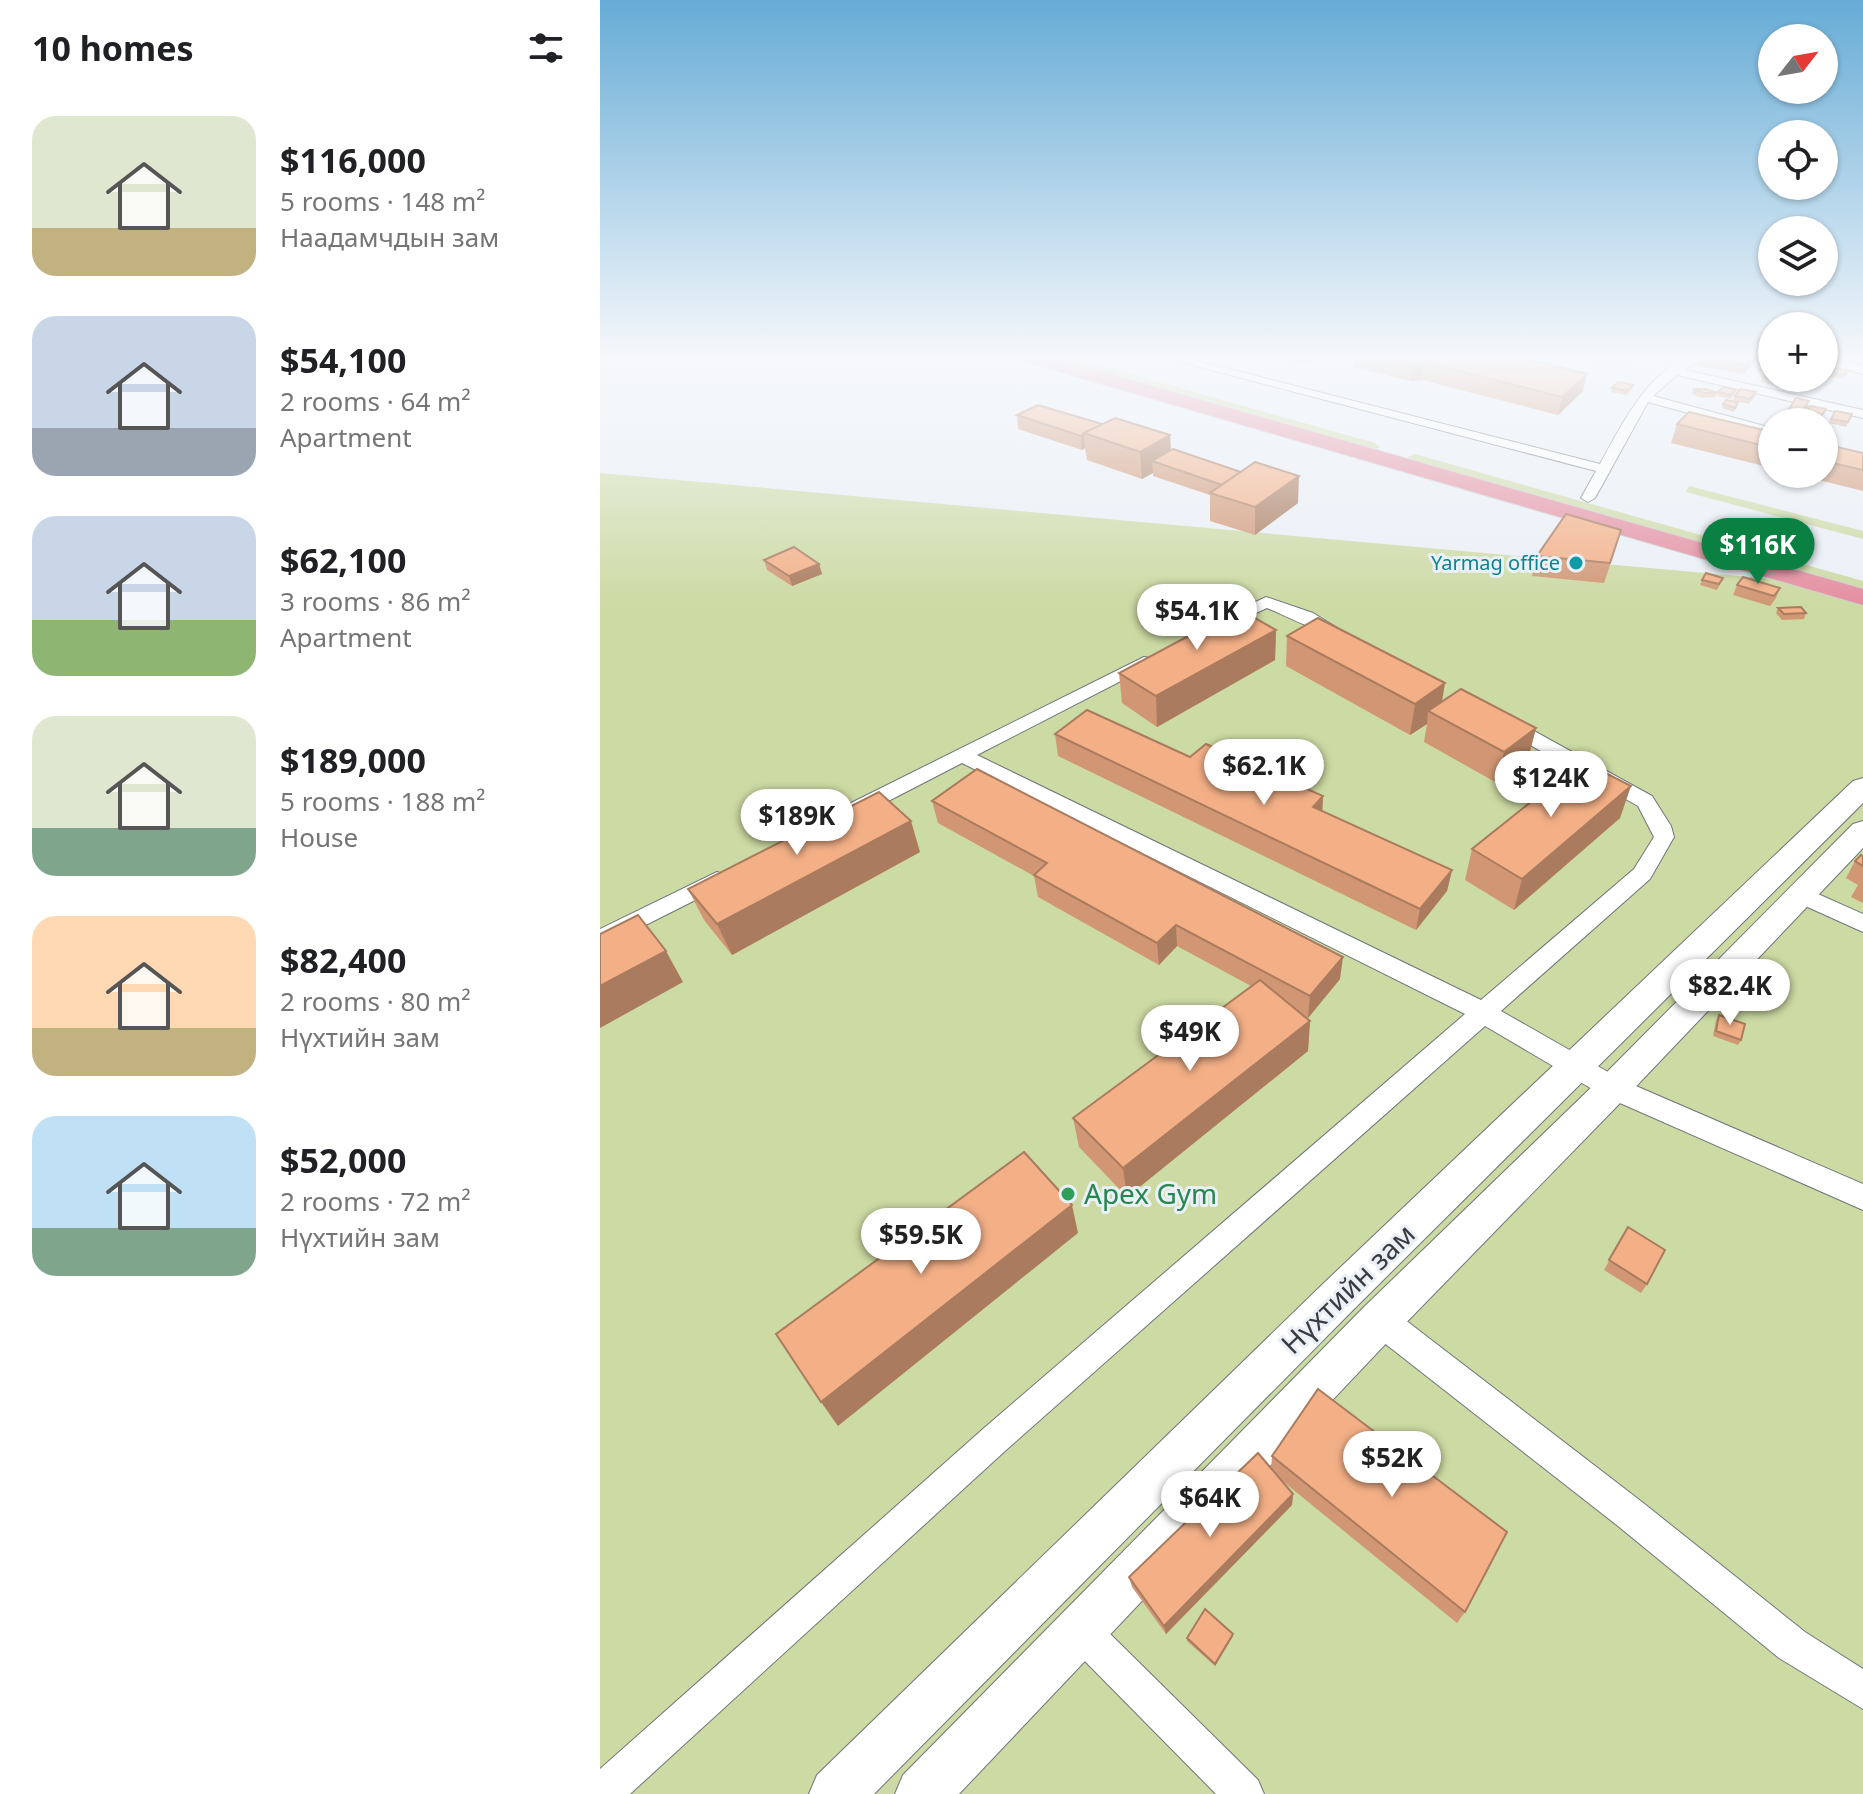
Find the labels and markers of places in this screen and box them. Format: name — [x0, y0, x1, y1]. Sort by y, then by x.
pin: $116K — [1702, 518, 1814, 586]
place label: Yarmag office — [1431, 549, 1560, 576]
marker: Yarmag office — [1567, 554, 1585, 572]
pin: $54.1K — [1132, 584, 1262, 652]
pin: $62.1K — [1199, 739, 1329, 807]
pin: $124K — [1495, 751, 1607, 819]
pin: $189K — [741, 789, 853, 857]
pin: $82.4K — [1665, 959, 1795, 1027]
pin: $49K — [1143, 1005, 1237, 1073]
place label: Apex Gym — [1084, 1174, 1217, 1212]
marker: Apex Gym — [1059, 1185, 1077, 1203]
pin: $59.5K — [856, 1208, 986, 1276]
pin: $52K — [1345, 1431, 1439, 1499]
pin: $64K — [1163, 1471, 1257, 1539]

